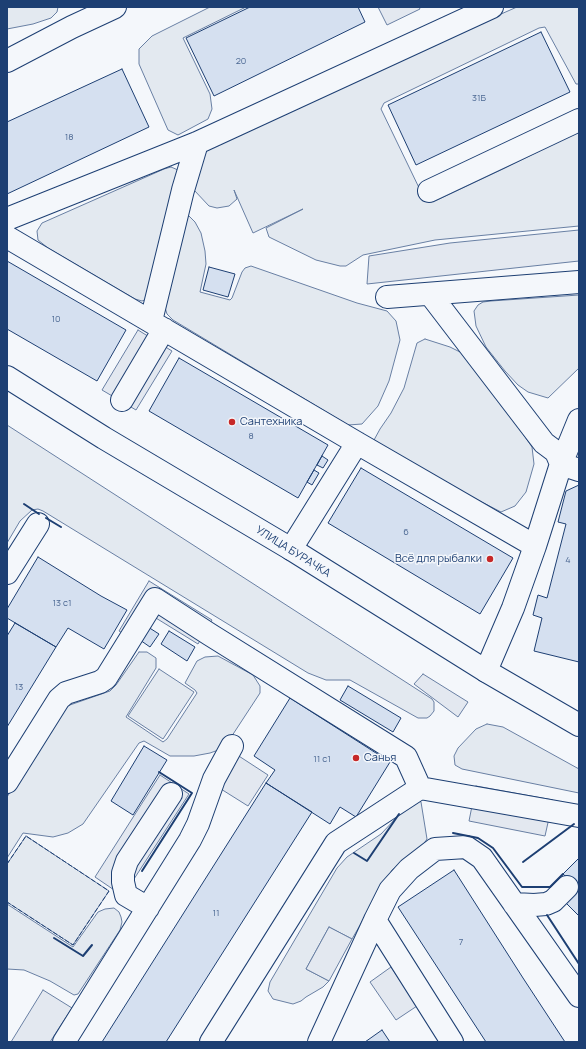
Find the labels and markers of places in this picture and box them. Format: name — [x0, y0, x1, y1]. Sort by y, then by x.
place label: Сантехника — [240, 415, 302, 429]
marker: Сантехника — [227, 417, 237, 427]
place label: Всё для рыбалки — [395, 552, 482, 566]
marker: Всё для рыбалки — [485, 554, 495, 564]
place label: Санья — [364, 751, 396, 765]
marker: Санья — [351, 753, 361, 763]

